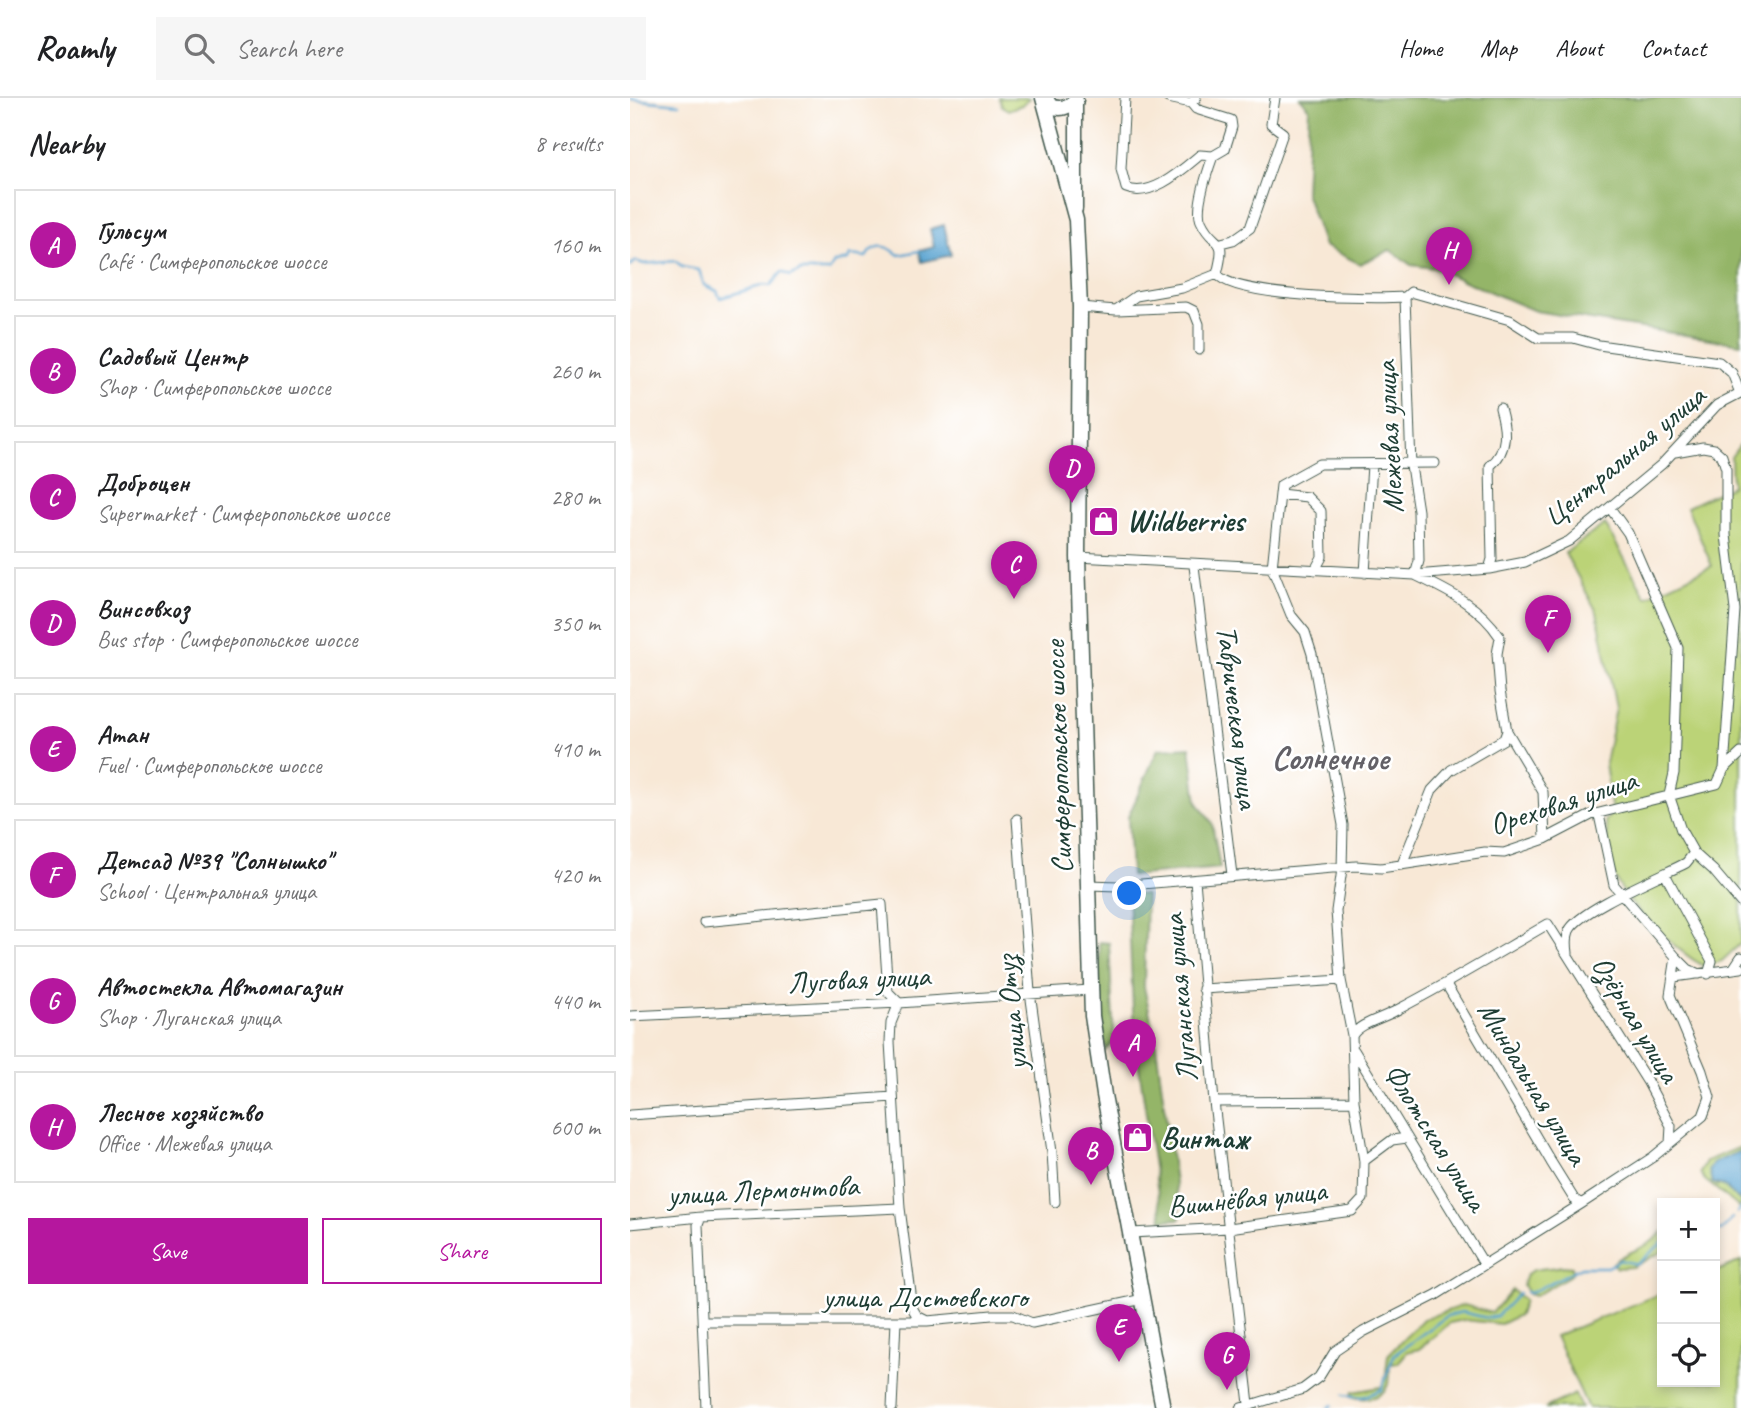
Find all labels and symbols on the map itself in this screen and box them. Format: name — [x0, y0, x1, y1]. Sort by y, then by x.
pin: H — [1426, 227, 1472, 285]
street label: Межевая улица — [1366, 358, 1412, 514]
street label: Центральная улица — [1535, 376, 1715, 535]
pin: D — [1049, 445, 1095, 503]
place label: Wildberries — [1127, 502, 1248, 540]
shop icon: Wildberries — [1087, 504, 1121, 538]
pin: C — [991, 541, 1037, 599]
pin: F — [1525, 595, 1571, 653]
street label: Таврическая улица — [1208, 623, 1268, 813]
street label: Симферопольское шоссе — [1035, 637, 1081, 874]
district label: Солнечное — [1272, 737, 1391, 779]
street label: Ореховая улица — [1484, 760, 1643, 844]
your location — [1112, 876, 1146, 910]
street label: Луганская улица — [1154, 911, 1206, 1084]
street label: Озёрная улица — [1583, 949, 1690, 1091]
street label: улица Отуз — [986, 951, 1036, 1074]
street label: Луговая улица — [787, 956, 933, 1002]
street label: Миндальная улица — [1469, 994, 1598, 1173]
pin: A — [1110, 1019, 1156, 1077]
street label: Флотская улица — [1376, 1056, 1498, 1220]
place label: Винтаж — [1161, 1119, 1253, 1157]
shop icon: Винтаж — [1121, 1121, 1155, 1155]
pin: B — [1068, 1127, 1114, 1185]
street label: улица Лермонтова — [664, 1166, 861, 1214]
street label: Вишнёвая улица — [1166, 1171, 1330, 1225]
street label: улица Достоевского — [821, 1278, 1031, 1316]
pin: E — [1096, 1304, 1142, 1362]
pin: G — [1204, 1332, 1250, 1390]

